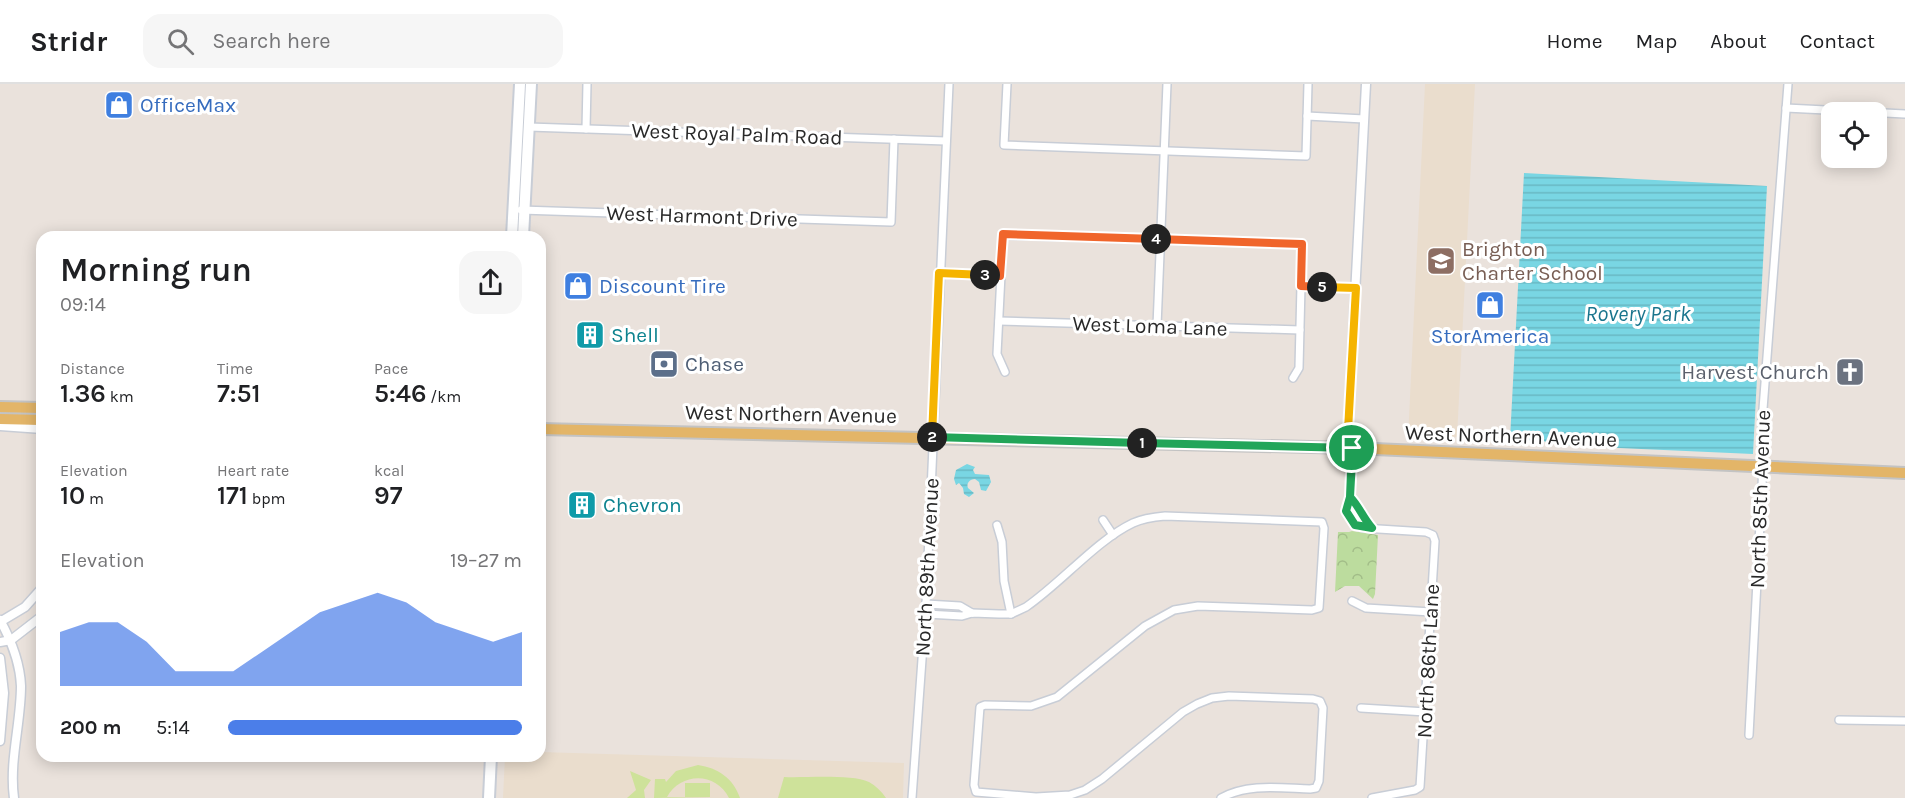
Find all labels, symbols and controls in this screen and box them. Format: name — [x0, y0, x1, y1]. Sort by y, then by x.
search box — [143, 14, 563, 68]
text: Stridr — [30, 25, 107, 58]
icon: search — [164, 25, 197, 58]
text: Search here — [212, 28, 331, 54]
text: Home — [1547, 29, 1603, 53]
text: Map — [1636, 29, 1677, 53]
text: About — [1710, 29, 1767, 53]
text: Contact — [1800, 29, 1875, 53]
shop icon: OfficeMax — [103, 89, 135, 121]
place label: OfficeMax — [140, 93, 236, 117]
map controls — [1821, 102, 1887, 168]
button: locate — [1821, 102, 1887, 168]
street label: West Royal Palm Road — [631, 118, 843, 150]
street label: West Harmont Drive — [606, 201, 798, 231]
pin: 4 — [1141, 224, 1171, 254]
text: 4 — [1151, 229, 1161, 248]
place label: Brighton Charter School — [1462, 237, 1603, 285]
school or university icon: Brighton Charter School — [1425, 245, 1457, 277]
text: Morning run — [60, 251, 252, 289]
button: share — [459, 251, 522, 314]
pin: 3 — [970, 260, 1000, 290]
text: 3 — [980, 265, 990, 284]
shop icon: Discount Tire — [562, 270, 594, 302]
pin: 5 — [1307, 272, 1337, 302]
place label: Discount Tire — [599, 274, 726, 298]
text: 5 — [1317, 277, 1327, 296]
shop icon: StorAmerica — [1474, 289, 1506, 321]
text: 09:14 — [60, 293, 106, 316]
water label: Rovery Park — [1585, 301, 1692, 327]
street label: West Loma Lane — [1072, 311, 1228, 341]
building icon: Shell — [574, 319, 606, 351]
place label: Shell — [611, 323, 659, 347]
place label: StorAmerica — [1431, 324, 1549, 348]
bank icon: Chase — [648, 348, 680, 380]
place label: Chase — [685, 352, 744, 376]
church icon: Harvest Church — [1834, 356, 1866, 388]
text: Distance — [60, 359, 125, 378]
text: Time — [217, 359, 253, 378]
text: Pace — [374, 359, 408, 378]
place label: Harvest Church — [1681, 360, 1829, 384]
text: 1.36 — [60, 378, 106, 409]
text: 7:51 — [217, 378, 261, 409]
text: 5:46 — [374, 378, 426, 409]
text: km — [106, 387, 134, 406]
text: /km — [426, 387, 461, 406]
street label: West Northern Avenue — [685, 400, 897, 428]
street label: North 85th Avenue — [1745, 409, 1775, 589]
street label: West Northern Avenue — [1405, 420, 1617, 452]
pin: 2 — [917, 422, 947, 452]
pin — [1326, 422, 1377, 473]
text: 2 — [927, 427, 937, 446]
pin: 1 — [1127, 428, 1157, 458]
icon: arrive — [1335, 431, 1368, 464]
text: 1 — [1139, 433, 1145, 452]
text: Elevation — [60, 461, 128, 480]
text: Heart rate — [217, 461, 289, 480]
text: kcal — [374, 461, 405, 480]
street label: North 89th Avenue — [910, 477, 944, 657]
text: 10 — [60, 480, 85, 511]
text: 171 — [217, 480, 248, 511]
text: 97 — [374, 480, 402, 511]
text: m — [85, 489, 104, 508]
text: bpm — [248, 489, 286, 508]
building icon: Chevron — [566, 489, 598, 521]
place label: Chevron — [603, 493, 682, 517]
text: Elevation — [60, 549, 145, 572]
text: 19–27 m — [450, 549, 522, 572]
street label: North 86th Lane — [1412, 583, 1444, 739]
text: 200 m — [60, 716, 121, 739]
text: 5:14 — [156, 716, 190, 739]

